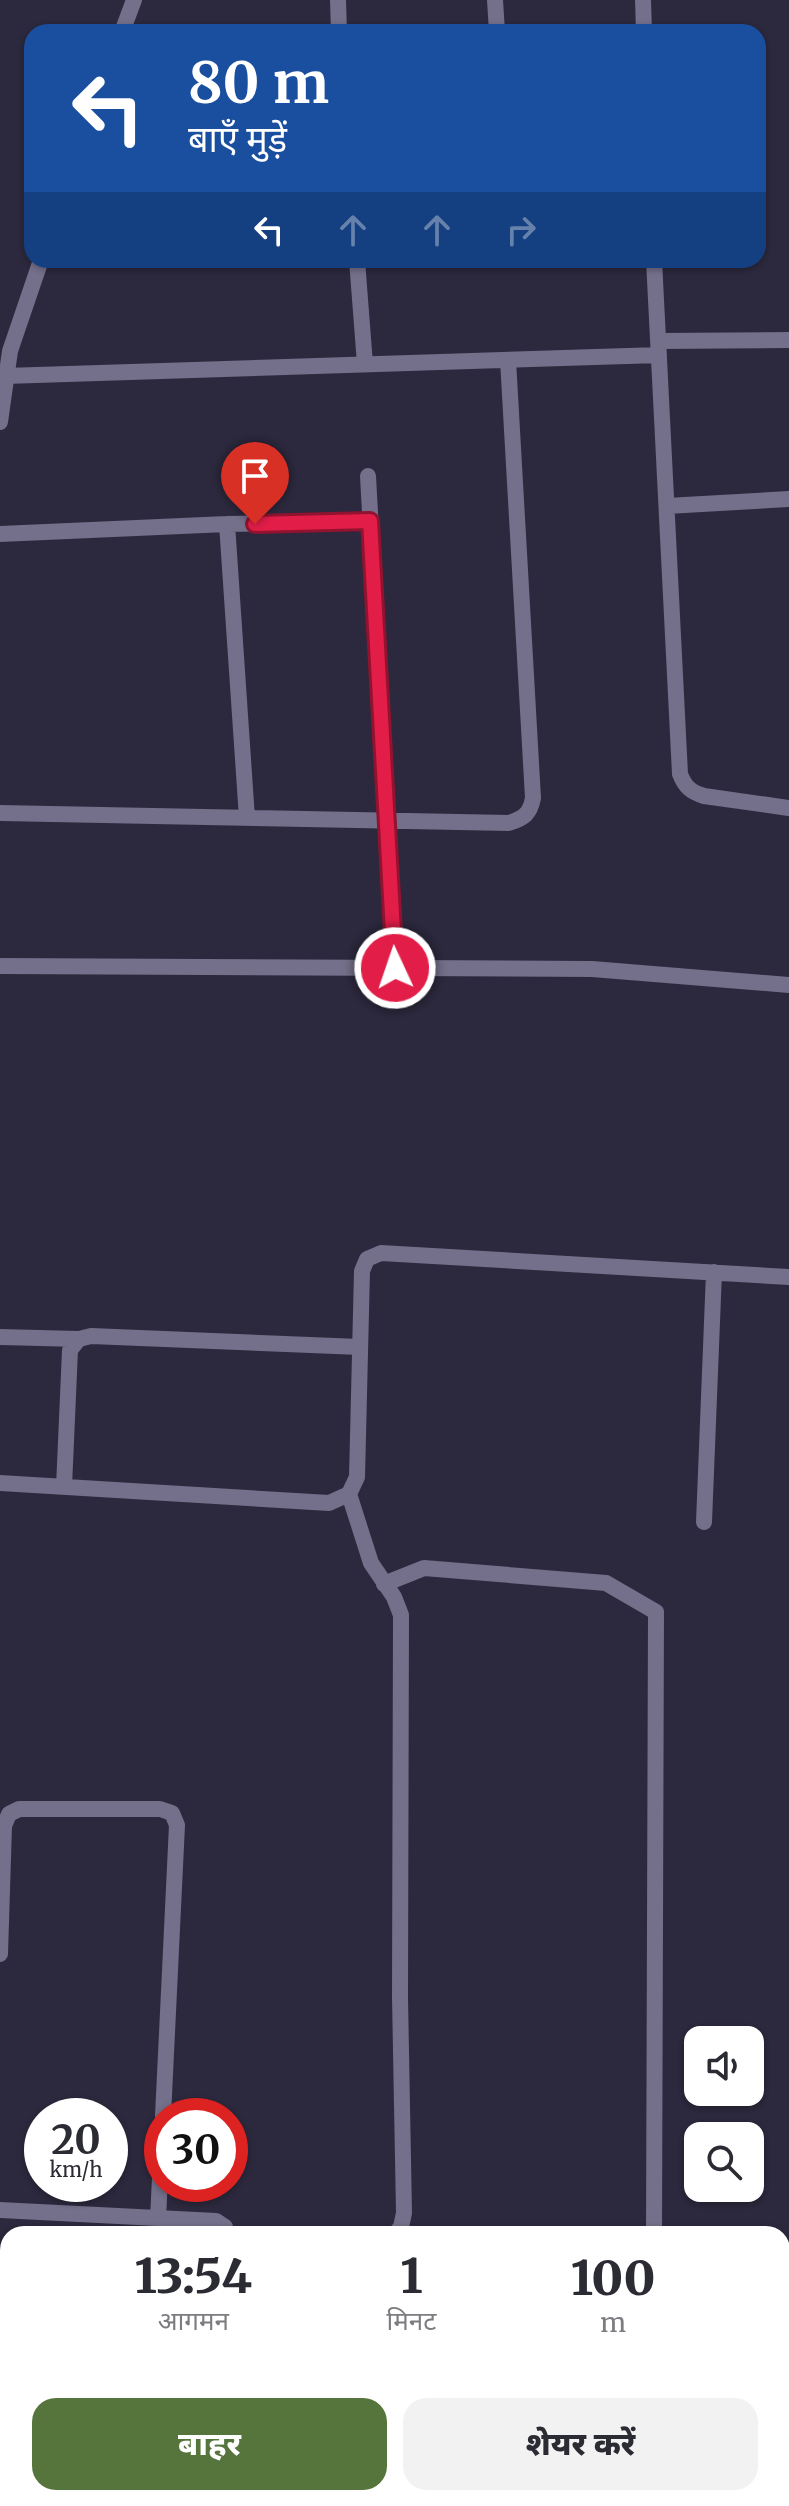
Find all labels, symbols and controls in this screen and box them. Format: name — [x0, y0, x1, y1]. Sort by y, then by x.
text: 80 m — [188, 48, 329, 118]
icon: left — [56, 56, 160, 160]
text: बाएँ मुड़ें — [188, 117, 287, 162]
icon: left — [247, 208, 291, 252]
icon: ahead — [331, 208, 375, 252]
icon: ahead — [415, 208, 459, 252]
icon: right — [499, 208, 543, 252]
pin — [221, 442, 289, 524]
icon: arrive — [233, 454, 277, 498]
position arrow — [353, 926, 437, 1010]
map controls — [684, 2026, 764, 2202]
button: sound — [684, 2026, 764, 2106]
speed limit sign: 30 — [144, 2098, 248, 2202]
text: 20 — [51, 2115, 101, 2165]
button: search — [684, 2122, 764, 2202]
text: km/h — [50, 2157, 102, 2182]
text: 13:54 — [134, 2246, 252, 2306]
text: 1 — [400, 2246, 423, 2306]
text: 100 — [571, 2248, 656, 2308]
text: आगमन — [158, 2304, 229, 2337]
text: मिनट — [387, 2304, 436, 2337]
text: m — [600, 2306, 626, 2339]
button: बाहर — [32, 2398, 387, 2490]
button: शेयर करें — [403, 2398, 758, 2490]

